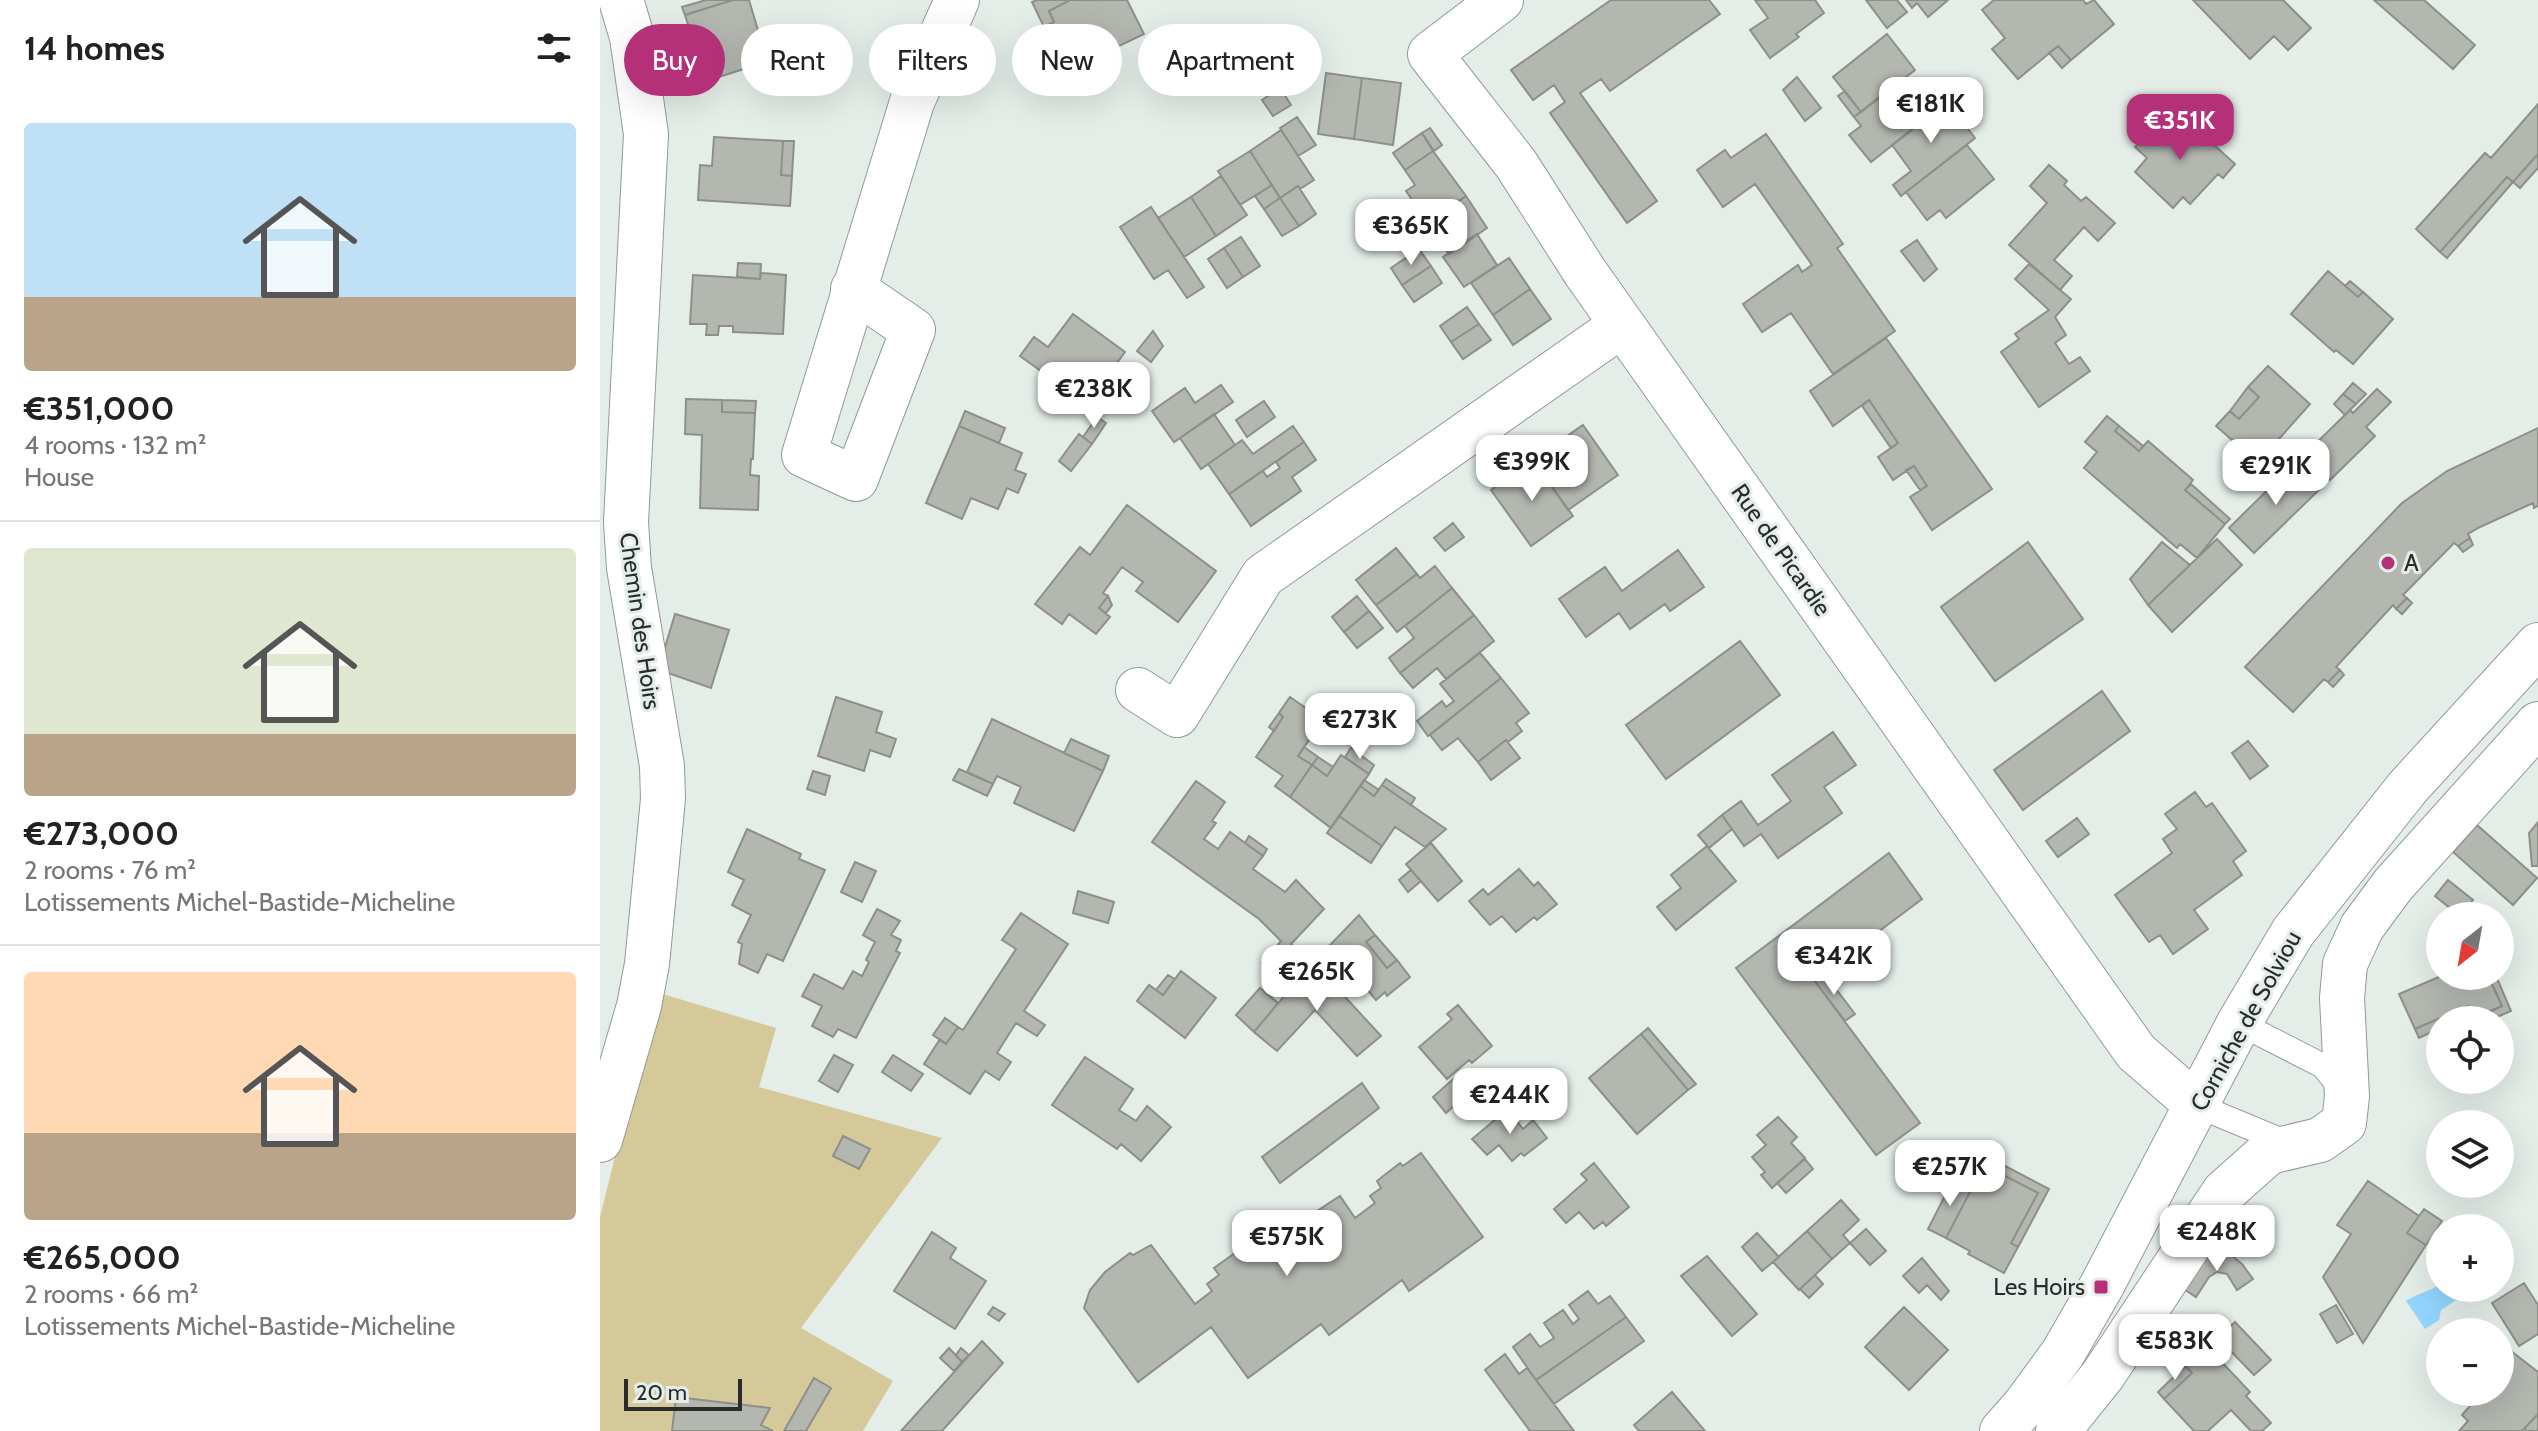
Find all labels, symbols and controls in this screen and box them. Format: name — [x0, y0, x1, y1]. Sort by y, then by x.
chip: Buy — [624, 24, 725, 96]
chip: Rent — [741, 24, 853, 96]
chip: Filters — [869, 24, 996, 96]
chip: New — [1012, 24, 1122, 96]
chip: Apartment — [1138, 24, 1322, 96]
icon: filters — [532, 26, 576, 70]
text: 14 homes — [24, 27, 165, 69]
pin: €181K — [1875, 77, 1987, 145]
text: €181K — [1897, 87, 1965, 119]
pin: €351K — [2124, 94, 2236, 162]
text: €351K — [2145, 104, 2215, 136]
icon: home — [228, 175, 372, 319]
pin: €365K — [1355, 199, 1467, 267]
text: €365K — [1373, 209, 1449, 241]
pin: €238K — [1038, 362, 1150, 430]
text: €238K — [1056, 372, 1132, 404]
text: €351,000 — [24, 387, 175, 429]
text: 4 rooms · 132 m² — [24, 429, 206, 461]
pin: €399K — [1476, 435, 1588, 503]
pin: €291K — [2220, 439, 2332, 507]
text: €399K — [1494, 445, 1570, 477]
text: €291K — [2241, 449, 2311, 481]
text: House — [24, 461, 94, 493]
street label: Rue de Picardie — [1725, 478, 1838, 621]
street label: Chemin des Hoirs — [614, 531, 667, 711]
place label: A — [2404, 548, 2419, 577]
marker: A — [2379, 554, 2397, 572]
icon: home — [228, 600, 372, 744]
pin: €273K — [1304, 693, 1416, 761]
text: €273K — [1323, 703, 1397, 735]
text: €273,000 — [24, 812, 179, 854]
text: 2 rooms · 76 m² — [24, 854, 196, 886]
text: Lotissements Michel-Bastide-Micheline — [24, 886, 455, 918]
north arrow — [2426, 902, 2514, 990]
map controls — [2426, 902, 2514, 1406]
street label: Corniche de Solviou — [2184, 926, 2307, 1116]
pin: €342K — [1778, 929, 1890, 997]
text: €342K — [1796, 939, 1872, 971]
pin: €265K — [1261, 945, 1373, 1013]
text: €265K — [1279, 955, 1355, 987]
button: locate — [2426, 1006, 2514, 1094]
icon: home — [228, 1024, 372, 1168]
pin: €244K — [1454, 1068, 1566, 1136]
text: €244K — [1470, 1078, 1550, 1110]
button: layers — [2426, 1110, 2514, 1198]
pin: €257K — [1894, 1140, 2006, 1208]
text: €257K — [1913, 1150, 1987, 1182]
pin: €248K — [2161, 1205, 2273, 1273]
pin: €575K — [1231, 1210, 1343, 1278]
button: + — [2426, 1214, 2514, 1302]
text: €248K — [2178, 1215, 2256, 1247]
text: €575K — [1250, 1220, 1324, 1252]
text: €265,000 — [24, 1236, 181, 1278]
place label: Les Hoirs — [1993, 1272, 2085, 1301]
text: 2 rooms · 66 m² — [24, 1278, 198, 1310]
marker: Les Hoirs — [2092, 1278, 2110, 1296]
text: Lotissements Michel-Bastide-Micheline — [24, 1310, 455, 1342]
pin: €583K — [2119, 1314, 2231, 1382]
button: − — [2426, 1318, 2514, 1406]
text: €583K — [2137, 1324, 2213, 1356]
scale bar — [624, 1375, 742, 1411]
text: 20 m — [636, 1379, 687, 1406]

